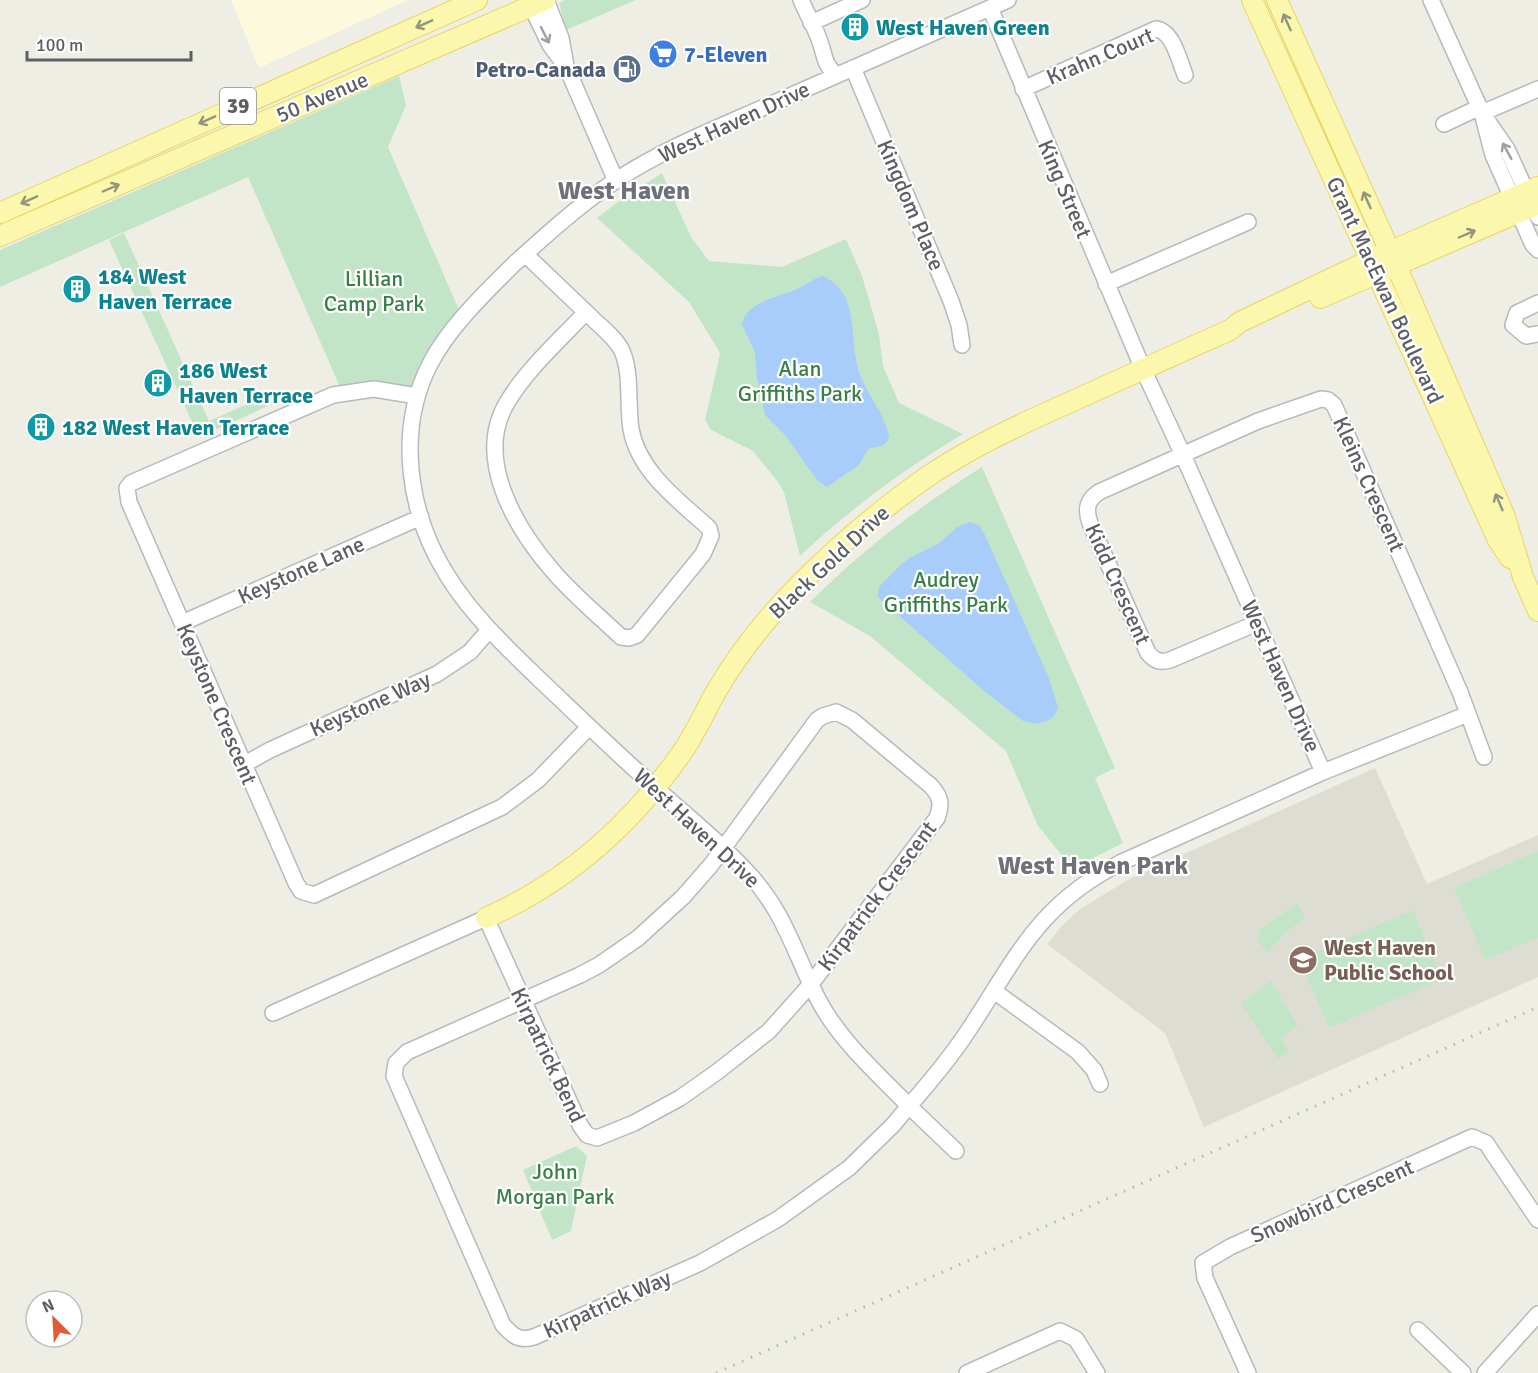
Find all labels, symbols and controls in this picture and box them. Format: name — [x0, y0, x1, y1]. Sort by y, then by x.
building icon: West Haven Green — [839, 11, 871, 43]
one-way arrow — [1280, 13, 1292, 31]
place label: West Haven Green — [876, 14, 1050, 41]
one-way arrow — [415, 18, 433, 30]
street label: Krahn Court — [1042, 21, 1158, 91]
scale bar — [27, 24, 190, 62]
one-way arrow — [540, 25, 551, 43]
text: 100 m — [36, 34, 83, 56]
supermarket icon: 7-Eleven — [647, 38, 679, 70]
place label: 7-Eleven — [684, 41, 767, 68]
fuel station icon: Petro-Canada — [611, 53, 643, 85]
place label: Petro-Canada — [475, 56, 606, 83]
street label: 50 Avenue — [272, 66, 372, 128]
street label: West Haven Drive — [654, 75, 814, 169]
road number: 39 — [220, 88, 256, 124]
one-way arrow — [198, 115, 217, 126]
street label: King Street — [1032, 135, 1098, 243]
street label: Kingdom Place — [871, 136, 951, 274]
one-way arrow — [1501, 143, 1513, 160]
street label: Grant MacEwan Boulevard — [1321, 172, 1449, 408]
district label: West Haven — [558, 175, 690, 207]
one-way arrow — [102, 182, 120, 193]
one-way arrow — [1360, 191, 1372, 209]
one-way arrow — [21, 195, 39, 206]
one-way arrow — [1458, 228, 1476, 239]
place label: 184 West Haven Terrace — [98, 263, 232, 315]
park label: Lillian Camp Park — [324, 265, 424, 317]
building icon: 184 West Haven Terrace — [61, 273, 93, 305]
park label: Alan Griffiths Park — [738, 355, 862, 407]
place label: 186 West Haven Terrace — [179, 357, 313, 409]
building icon: 186 West Haven Terrace — [142, 367, 174, 399]
building icon: 182 West Haven Terrace — [25, 411, 57, 443]
street label: Kleins Crescent — [1327, 412, 1411, 556]
place label: 182 West Haven Terrace — [62, 414, 289, 441]
one-way arrow — [1493, 493, 1504, 512]
street label: Black Gold Drive — [763, 499, 895, 625]
street label: Kidd Crescent — [1079, 519, 1157, 649]
street label: Keystone Lane — [234, 530, 368, 610]
park label: Audrey Griffiths Park — [884, 566, 1008, 618]
street label: West Haven Drive — [1235, 596, 1327, 756]
street label: Keystone Crescent — [171, 619, 263, 789]
street label: Keystone Way — [305, 665, 435, 743]
street label: West Haven Drive — [628, 762, 766, 894]
street label: Kirpatrick Crescent — [812, 815, 942, 976]
district label: West Haven Park — [998, 850, 1189, 882]
place label: West Haven Public School — [1324, 934, 1454, 986]
school or university icon: West Haven Public School — [1287, 944, 1319, 976]
street label: Kirpatrick Bend — [505, 983, 591, 1127]
street label: Snowbird Crescent — [1246, 1153, 1418, 1249]
park label: John Morgan Park — [496, 1158, 615, 1210]
street label: Kirpatrick Way — [539, 1263, 676, 1344]
north arrow — [24, 1289, 84, 1349]
text: N — [39, 1295, 57, 1318]

